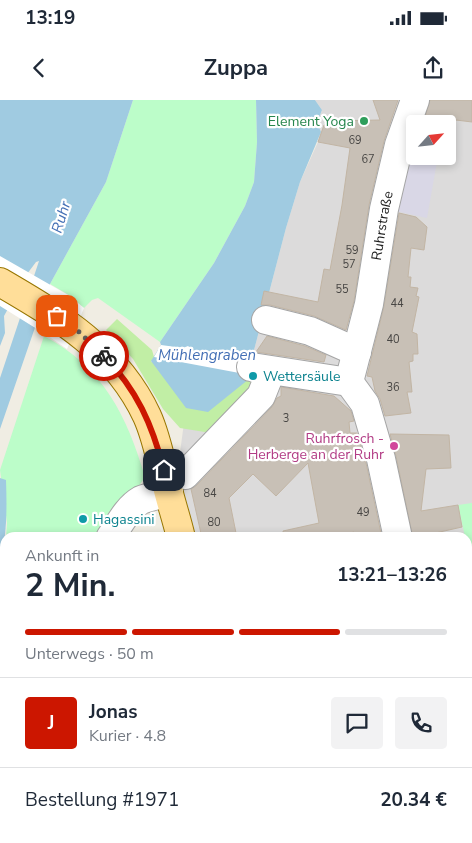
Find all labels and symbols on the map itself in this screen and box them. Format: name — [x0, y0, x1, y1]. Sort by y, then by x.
place label: Element Yoga — [268, 112, 354, 131]
marker: Element Yoga — [358, 115, 370, 127]
north arrow — [406, 115, 456, 165]
house number: 69 — [348, 133, 362, 148]
house number: 67 — [361, 152, 375, 167]
street label: Ruhrstraße — [367, 189, 397, 262]
water label: Ruhr — [47, 198, 75, 235]
house number: 59 — [345, 243, 359, 258]
house number: 57 — [342, 257, 356, 272]
house number: 55 — [335, 282, 349, 297]
pin — [36, 295, 78, 337]
house number: 44 — [390, 296, 404, 311]
courier — [79, 331, 129, 381]
house number: 40 — [386, 332, 400, 347]
water label: Mühlengraben — [158, 345, 256, 365]
place label: Wettersäule — [263, 367, 341, 386]
marker: Wettersäule — [247, 370, 259, 382]
house number: 36 — [386, 380, 400, 395]
house number: 3 — [283, 411, 289, 426]
place label: Ruhrfrosch - Herberge an der Ruhr — [248, 429, 384, 464]
marker: Ruhrfrosch - Herberge an der Ruhr — [388, 440, 400, 452]
pin — [143, 449, 185, 491]
house number: 84 — [203, 486, 217, 501]
house number: 49 — [356, 505, 370, 520]
place label: Hagassini — [93, 510, 155, 529]
marker: Hagassini — [77, 513, 89, 525]
house number: 80 — [207, 515, 221, 530]

